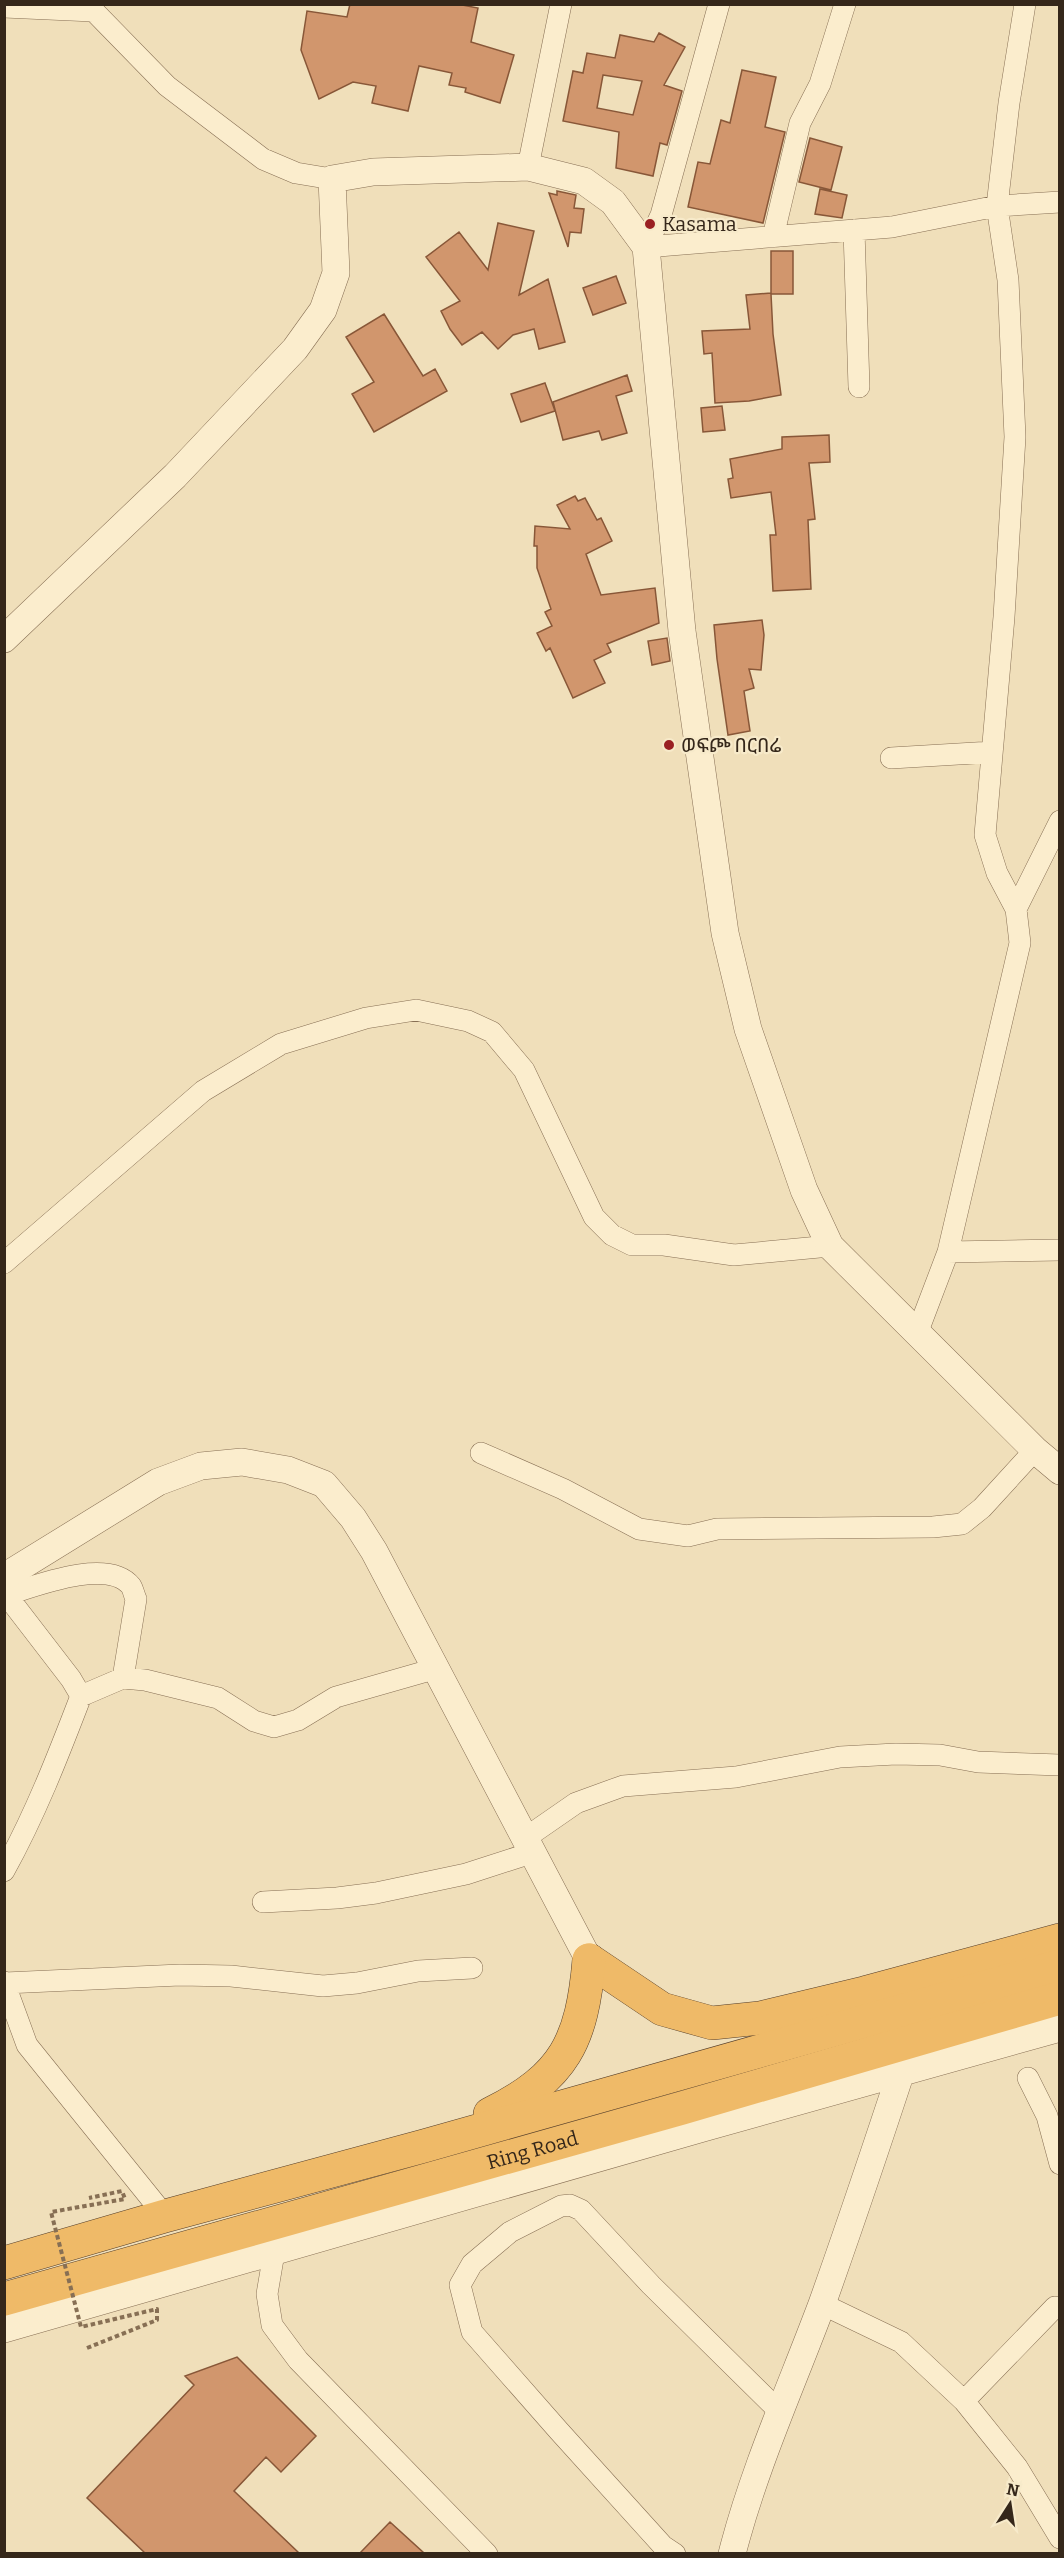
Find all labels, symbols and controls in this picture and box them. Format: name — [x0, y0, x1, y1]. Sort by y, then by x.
place label: Kasama — [662, 212, 737, 236]
marker: Kasama — [643, 217, 657, 231]
place label: ወፍጮ በርበሬ — [681, 733, 782, 757]
marker: ወፍጮ በርበሬ — [662, 738, 676, 752]
street label: Ring Road — [484, 2126, 581, 2174]
north arrow — [980, 2474, 1040, 2534]
text: N — [1005, 2479, 1021, 2500]

